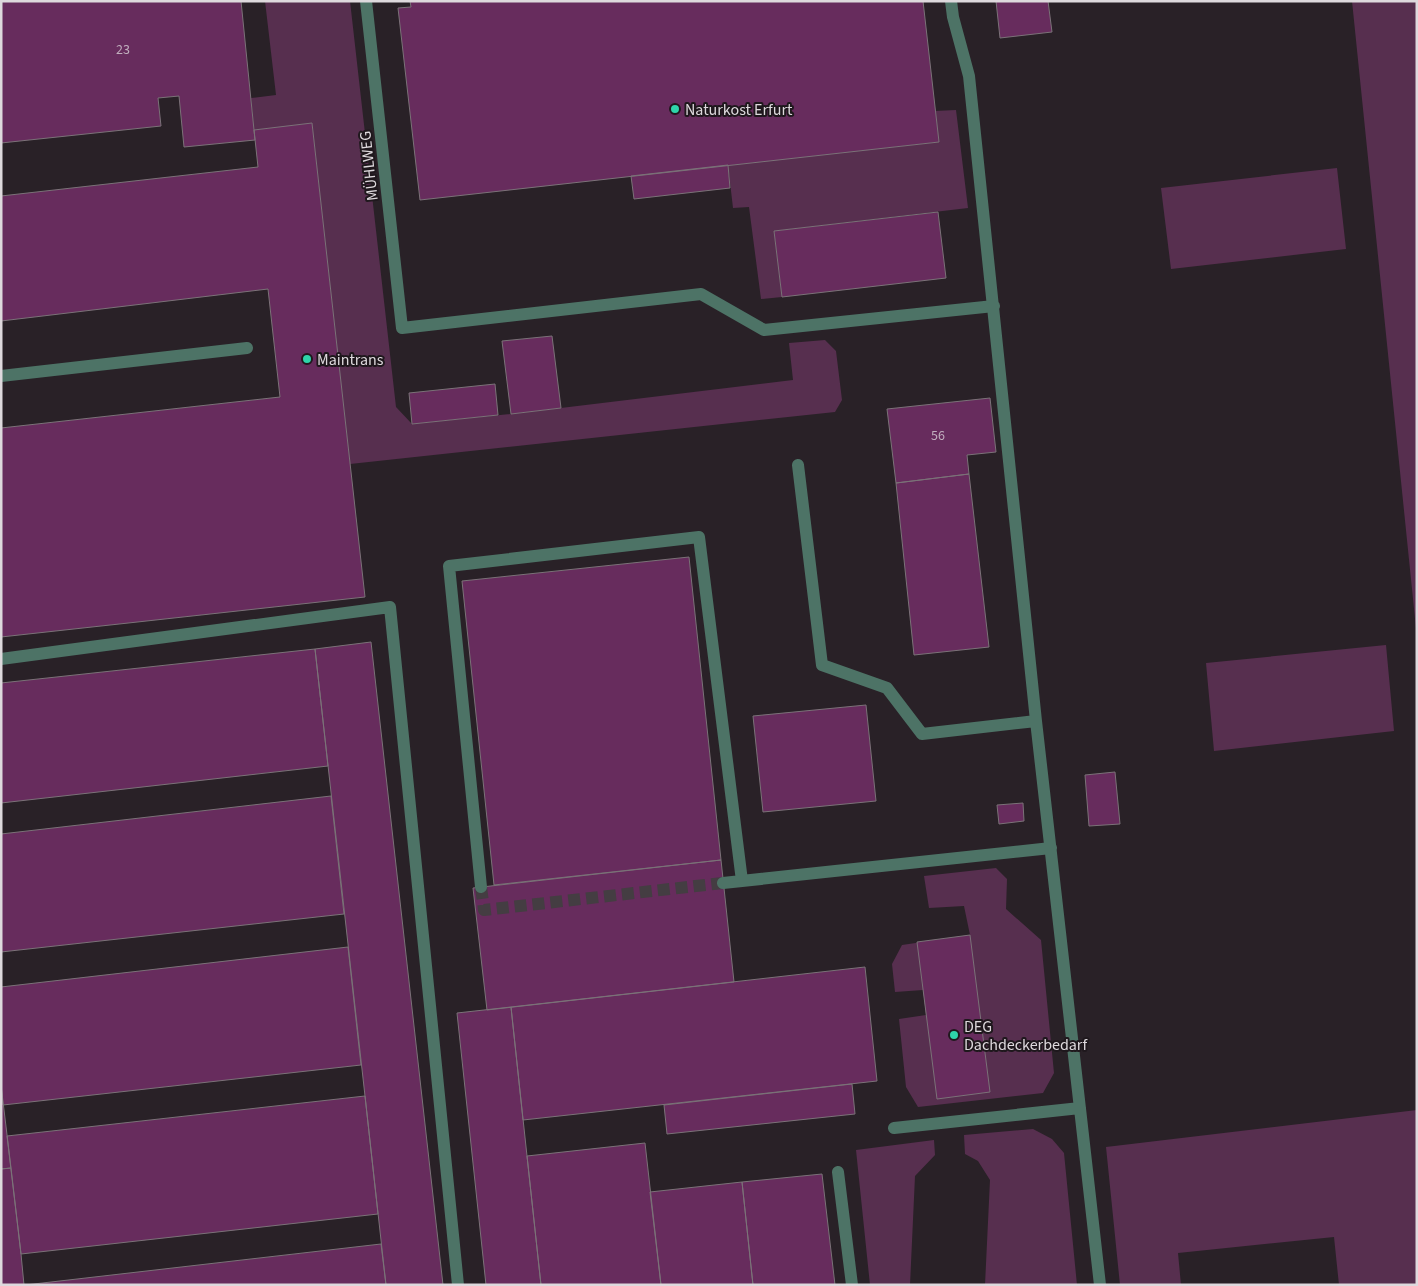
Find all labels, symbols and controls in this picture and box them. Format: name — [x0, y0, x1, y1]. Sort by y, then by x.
house number: 23 — [116, 40, 130, 60]
place label: Naturkost Erfurt — [685, 99, 793, 121]
marker: Naturkost Erfurt — [669, 103, 681, 115]
street label: MÜHLWEG — [354, 130, 384, 202]
place label: Maintrans — [317, 349, 384, 371]
marker: Maintrans — [301, 353, 313, 365]
house number: 56 — [931, 426, 945, 446]
place label: DEG Dachdeckerbedarf — [964, 1016, 1088, 1056]
marker: DEG Dachdeckerbedarf — [948, 1029, 960, 1041]

